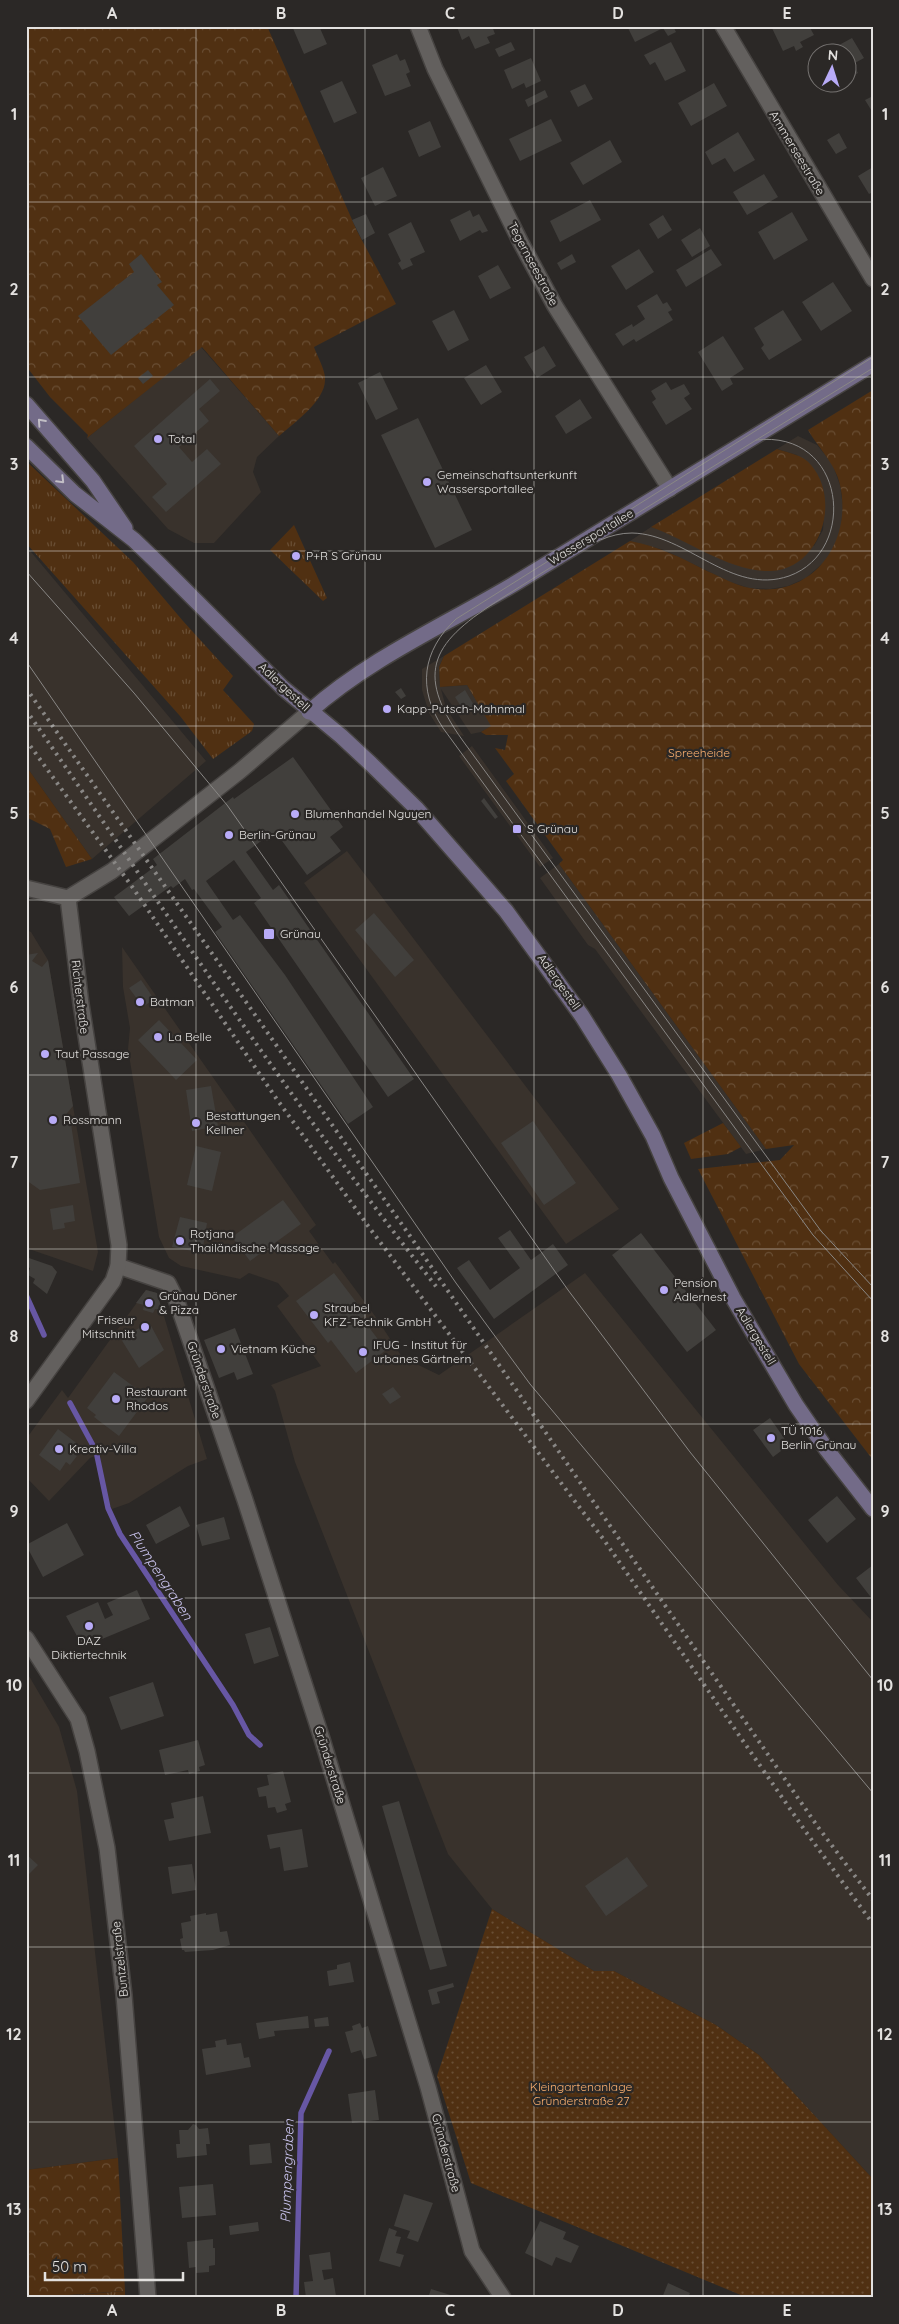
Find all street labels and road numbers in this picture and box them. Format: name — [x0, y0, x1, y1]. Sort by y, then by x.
street label: Ammerseestraße — [766, 108, 829, 198]
street label: Tegernseestraße — [505, 219, 562, 308]
street label: Wassersportallee — [546, 505, 636, 568]
street label: Adlergestell — [256, 659, 313, 714]
street label: Adlergestell — [535, 951, 584, 1013]
street label: Richterstraße — [69, 959, 93, 1035]
street label: Adlergestell — [733, 1304, 780, 1367]
street label: Gründerstraße — [184, 1339, 225, 1421]
street label: Gründerstraße — [311, 1724, 350, 1806]
street label: Buntzelstraße — [108, 1920, 131, 1998]
street label: Gründerstraße — [429, 2112, 464, 2194]

